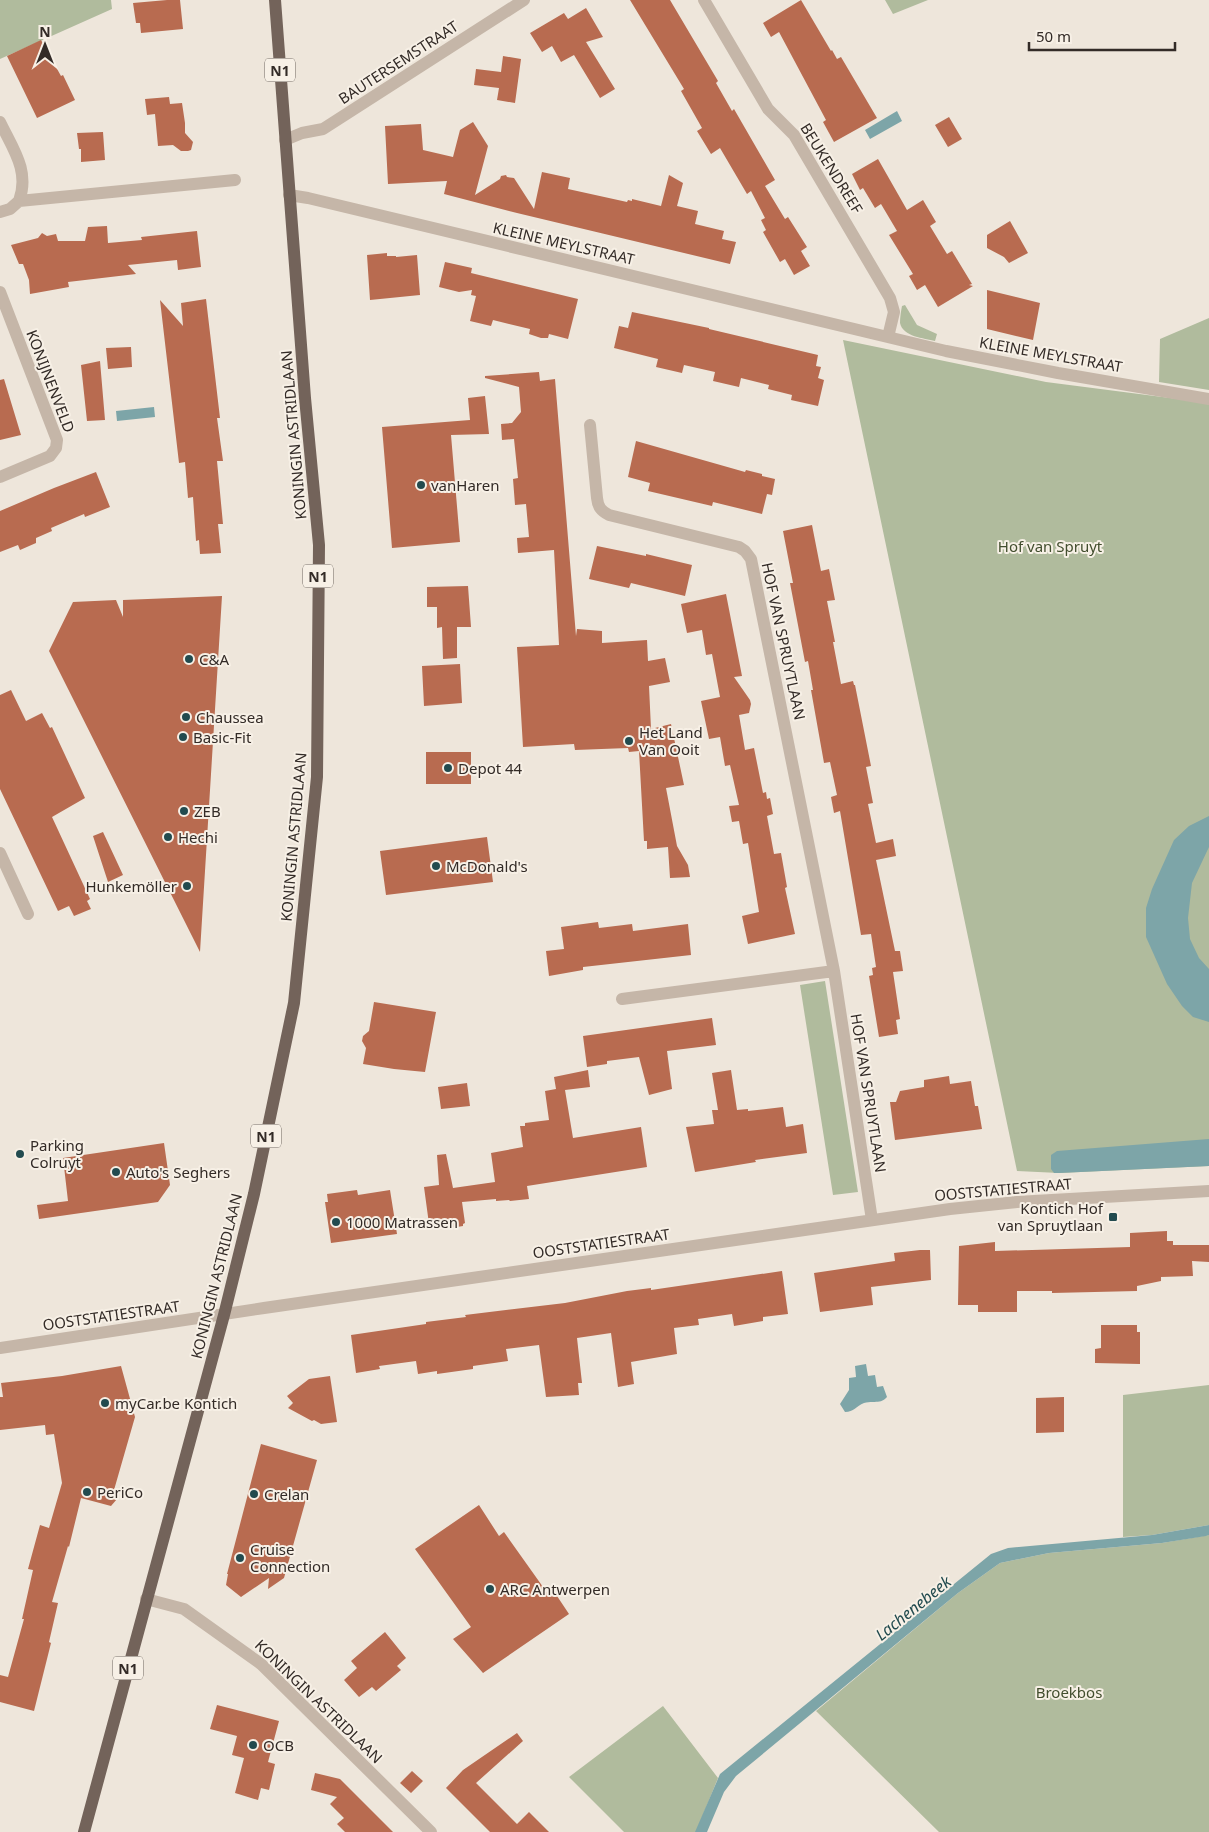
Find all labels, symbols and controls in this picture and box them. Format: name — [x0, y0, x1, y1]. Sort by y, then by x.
street label: BAUTERSEMSTRAAT — [334, 15, 462, 108]
north arrow — [20, 20, 70, 70]
scale bar — [1029, 20, 1175, 52]
text: N — [39, 22, 51, 41]
text: 50 m — [1036, 26, 1071, 46]
road number: N1 — [265, 58, 295, 82]
street label: BEUKENDREEF — [796, 119, 868, 217]
street label: KLEINE MEYLSTRAAT — [491, 217, 637, 269]
street label: KONIJNENVELD — [22, 327, 80, 435]
street label: KLEINE MEYLSTRAAT — [978, 332, 1125, 377]
street label: KONINGIN ASTRIDLAAN — [276, 350, 310, 520]
place label: vanHaren — [431, 475, 499, 495]
marker: vanHaren — [415, 479, 427, 491]
park label: Hof van Spruyt — [998, 536, 1103, 556]
street label: HOF VAN SPRUYTLAAN — [758, 560, 810, 722]
road number: N1 — [303, 564, 333, 588]
place label: C&A — [199, 649, 229, 669]
marker: C&A — [183, 653, 195, 665]
place label: Chaussea — [196, 707, 264, 727]
marker: Chaussea — [180, 711, 192, 723]
place label: Het Land Van Ooit — [639, 722, 703, 759]
place label: Basic-Fit — [193, 727, 252, 747]
marker: Basic-Fit — [177, 731, 189, 743]
marker: Het Land Van Ooit — [623, 735, 635, 747]
street label: KONINGIN ASTRIDLAAN — [276, 752, 310, 922]
place label: Depot 44 — [458, 758, 523, 778]
marker: Depot 44 — [442, 762, 454, 774]
place label: ZEB — [194, 801, 221, 821]
marker: ZEB — [178, 805, 190, 817]
place label: Hechi — [178, 827, 218, 847]
marker: Hechi — [162, 831, 174, 843]
place label: McDonald's — [446, 856, 528, 876]
marker: McDonald's — [430, 860, 442, 872]
place label: Hunkemöller — [85, 876, 177, 896]
marker: Hunkemöller — [181, 880, 193, 892]
street label: HOF VAN SPRUYTLAAN — [847, 1012, 891, 1174]
road number: N1 — [251, 1124, 281, 1148]
place label: Parking Colruyt — [30, 1135, 84, 1172]
marker: Parking Colruyt — [14, 1148, 26, 1160]
place label: Auto's Seghers — [126, 1162, 230, 1182]
marker: Auto's Seghers — [110, 1166, 122, 1178]
street label: OOSTSTATIESTRAAT — [933, 1173, 1073, 1205]
street label: KONINGIN ASTRIDLAAN — [186, 1191, 246, 1361]
place label: Kontich Hof van Spruytlaan — [998, 1198, 1104, 1235]
marker: Kontich Hof van Spruytlaan — [1107, 1211, 1119, 1223]
place label: 1000 Matrassen — [346, 1212, 458, 1232]
marker: 1000 Matrassen — [330, 1216, 342, 1228]
street label: OOSTSTATIESTRAAT — [531, 1223, 671, 1263]
street label: OOSTSTATIESTRAAT — [41, 1295, 181, 1335]
place label: myCar.be Kontich — [115, 1393, 237, 1413]
marker: myCar.be Kontich — [99, 1397, 111, 1409]
place label: PeriCo — [97, 1482, 143, 1502]
place label: Crelan — [264, 1484, 309, 1504]
marker: PeriCo — [81, 1486, 93, 1498]
marker: Crelan — [248, 1488, 260, 1500]
place label: Cruise Connection — [250, 1539, 330, 1576]
marker: Cruise Connection — [234, 1552, 246, 1564]
water label: Lachenebeek — [870, 1570, 956, 1645]
place label: ARC Antwerpen — [500, 1579, 610, 1599]
marker: ARC Antwerpen — [484, 1583, 496, 1595]
street label: KONINGIN ASTRIDLAAN — [251, 1635, 387, 1767]
road number: N1 — [113, 1656, 143, 1680]
park label: Broekbos — [1036, 1682, 1102, 1702]
place label: OCB — [263, 1735, 294, 1755]
marker: OCB — [247, 1739, 259, 1751]

